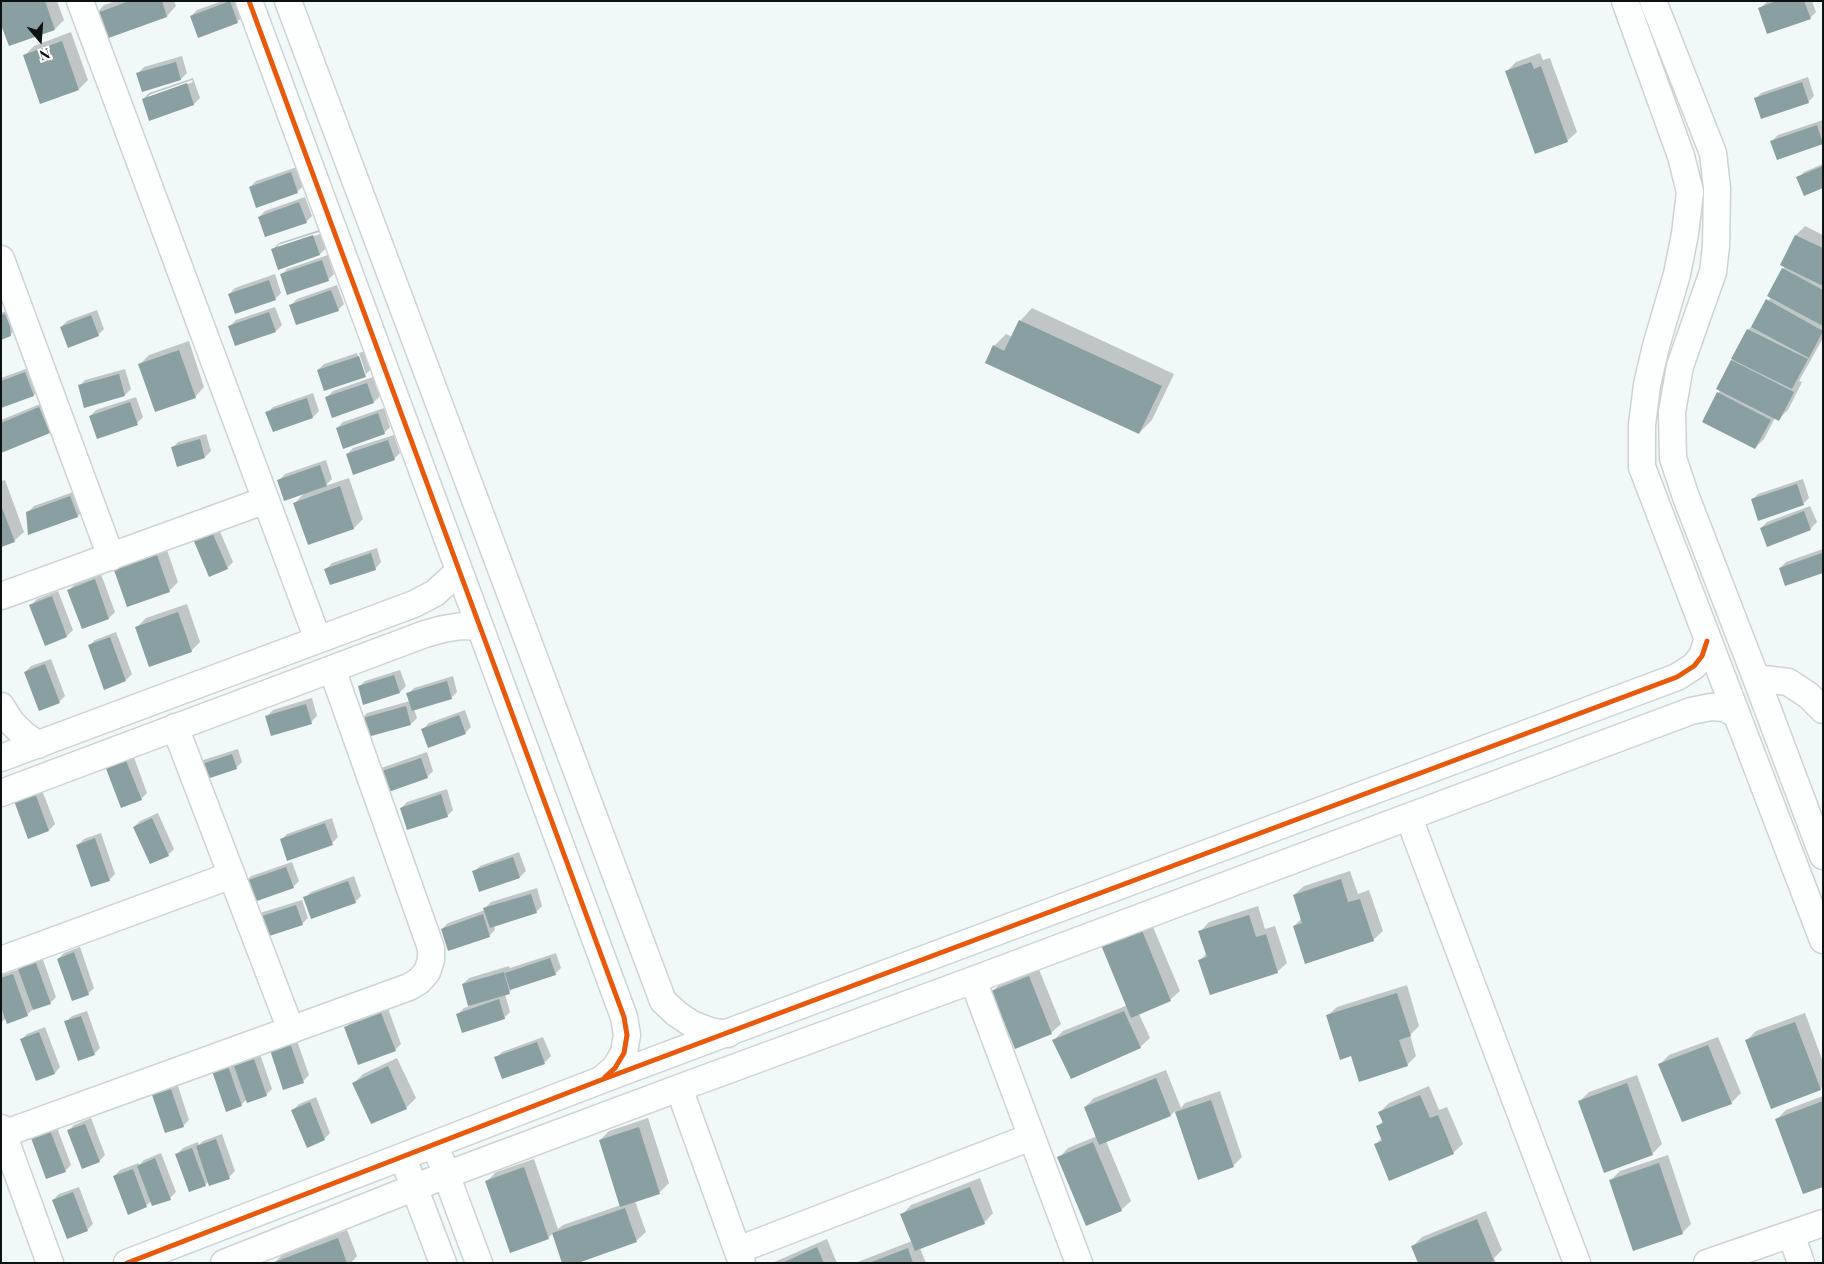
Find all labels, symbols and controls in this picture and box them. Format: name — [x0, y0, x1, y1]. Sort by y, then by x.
north arrow — [15, 15, 65, 65]
text: N — [37, 44, 53, 65]

